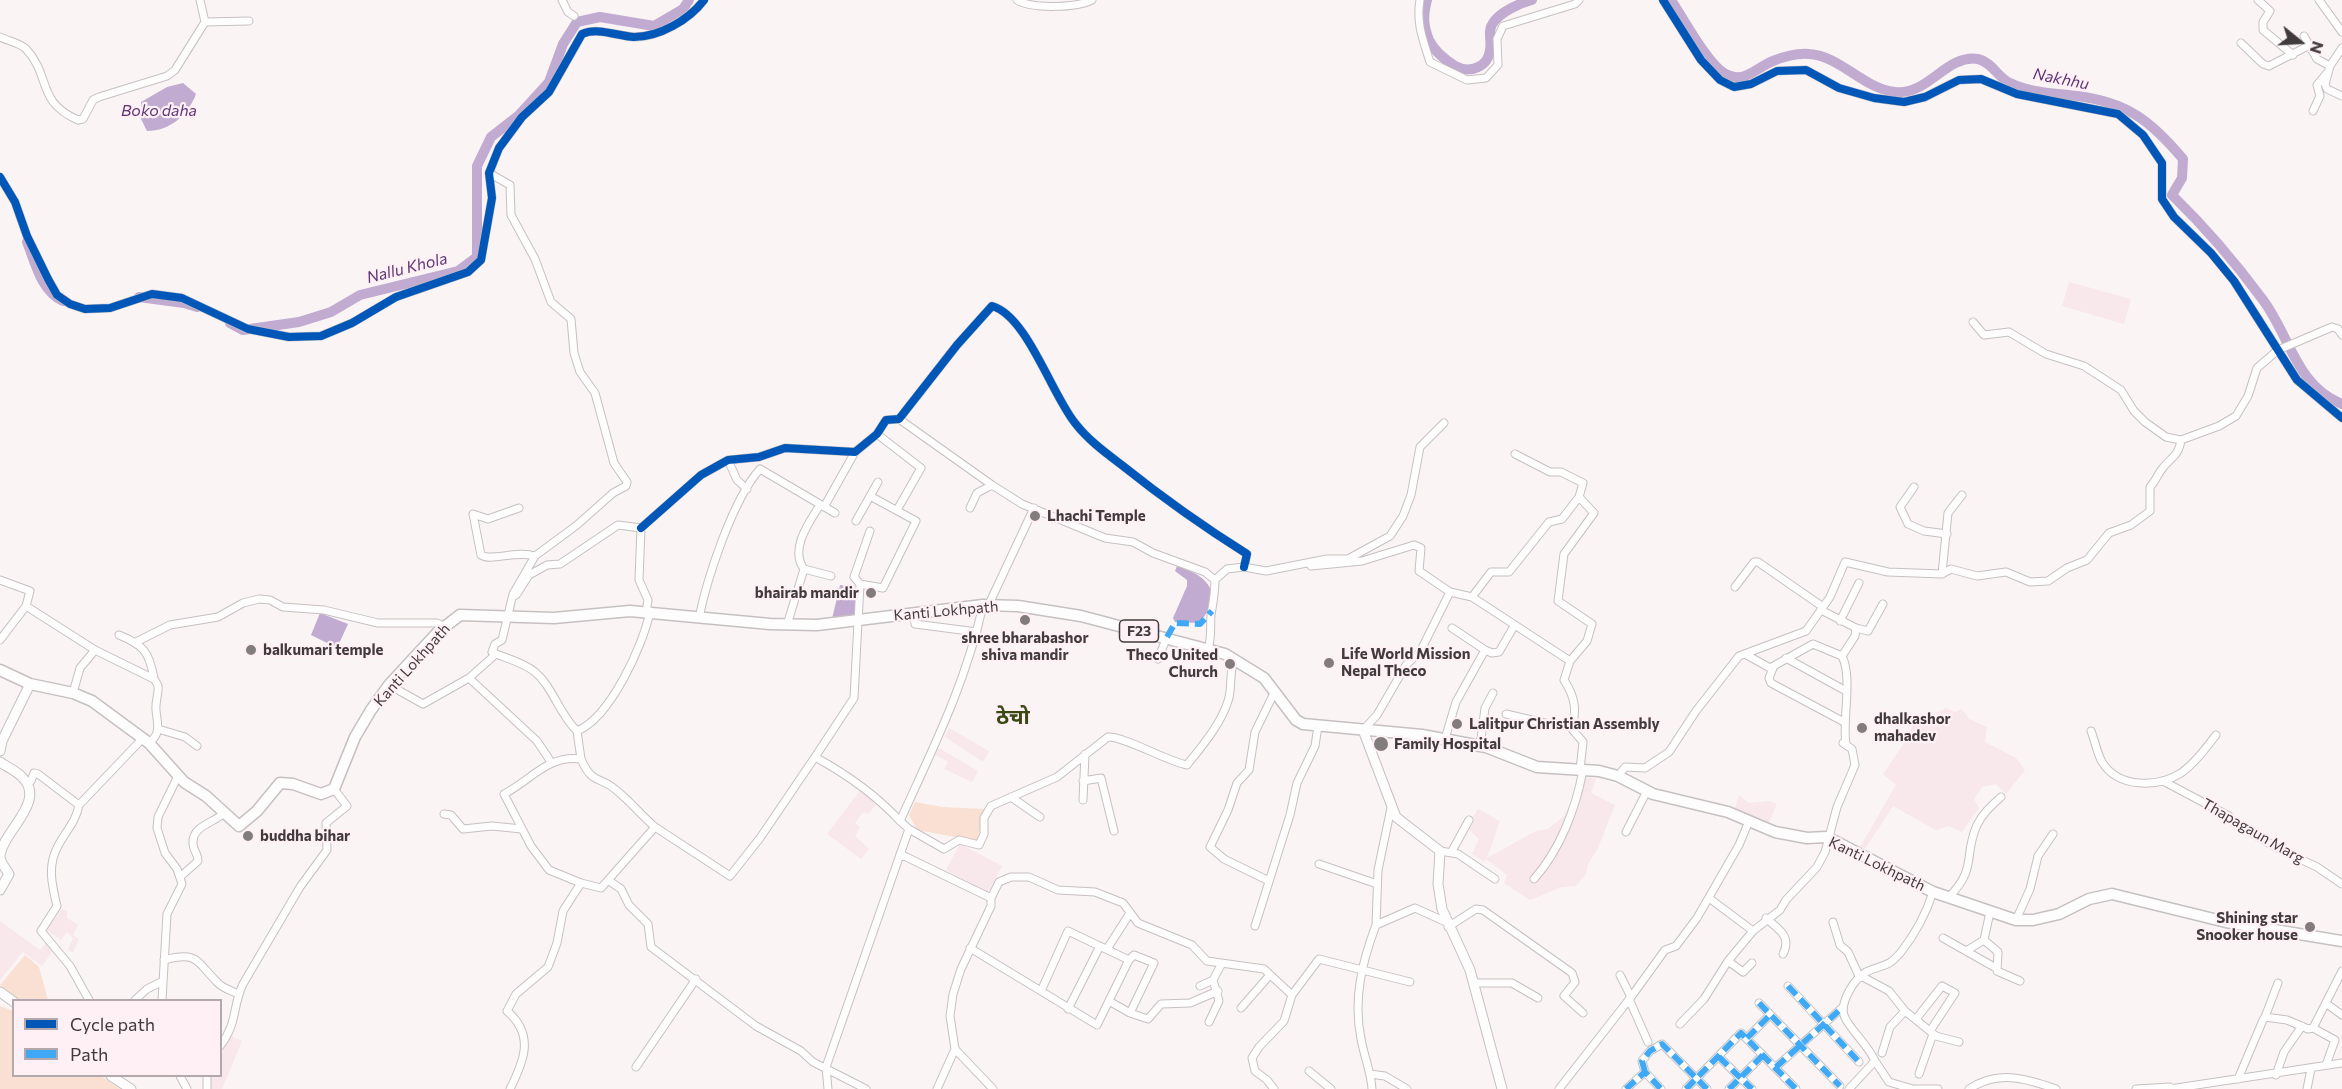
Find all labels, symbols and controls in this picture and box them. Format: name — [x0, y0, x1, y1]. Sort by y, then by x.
north arrow — [2270, 12, 2330, 72]
text: N — [2307, 39, 2328, 56]
water label: Nakhhu — [2031, 64, 2091, 94]
water label: Boko daha — [121, 101, 197, 121]
water label: Nallu Khola — [365, 249, 449, 287]
place label: Lhachi Temple — [1047, 507, 1146, 525]
marker: Lhachi Temple — [1028, 509, 1042, 523]
place label: bhairab mandir — [755, 584, 859, 602]
marker: bhairab mandir — [864, 586, 878, 600]
street label: Kanti Lokhpath — [893, 597, 999, 625]
marker: shree bharabashor shiva mandir — [1018, 613, 1032, 627]
street label: Kanti Lokhpath — [370, 620, 454, 710]
road number: F23 — [1120, 620, 1158, 642]
place label: shree bharabashor shiva mandir — [961, 629, 1089, 664]
place label: balkumari temple — [263, 641, 383, 659]
marker: balkumari temple — [244, 643, 258, 657]
place label: Life World Mission Nepal Theco — [1341, 645, 1470, 680]
place label: Theco United Church — [1126, 646, 1218, 681]
marker: Life World Mission Nepal Theco — [1322, 656, 1336, 670]
marker: Theco United Church — [1223, 657, 1237, 671]
district label: ठेचो — [996, 704, 1030, 730]
place label: dhalkashor mahadev — [1874, 710, 1951, 745]
place label: Lalitpur Christian Assembly — [1469, 715, 1660, 733]
marker: Lalitpur Christian Assembly — [1450, 717, 1464, 731]
marker: dhalkashor mahadev — [1855, 721, 1869, 735]
marker: Family Hospital — [1372, 735, 1390, 753]
place label: Family Hospital — [1394, 735, 1501, 753]
street label: Thapagaun Marg — [2199, 795, 2307, 867]
place label: buddha bihar — [260, 827, 350, 845]
marker: buddha bihar — [241, 829, 255, 843]
street label: Kanti Lokhpath — [1826, 833, 1928, 895]
place label: Shining star Snooker house — [2196, 909, 2298, 944]
marker: Shining star Snooker house — [2303, 920, 2317, 934]
legend — [12, 999, 222, 1077]
text: Cycle path — [70, 1013, 155, 1035]
text: Path — [70, 1043, 108, 1065]

